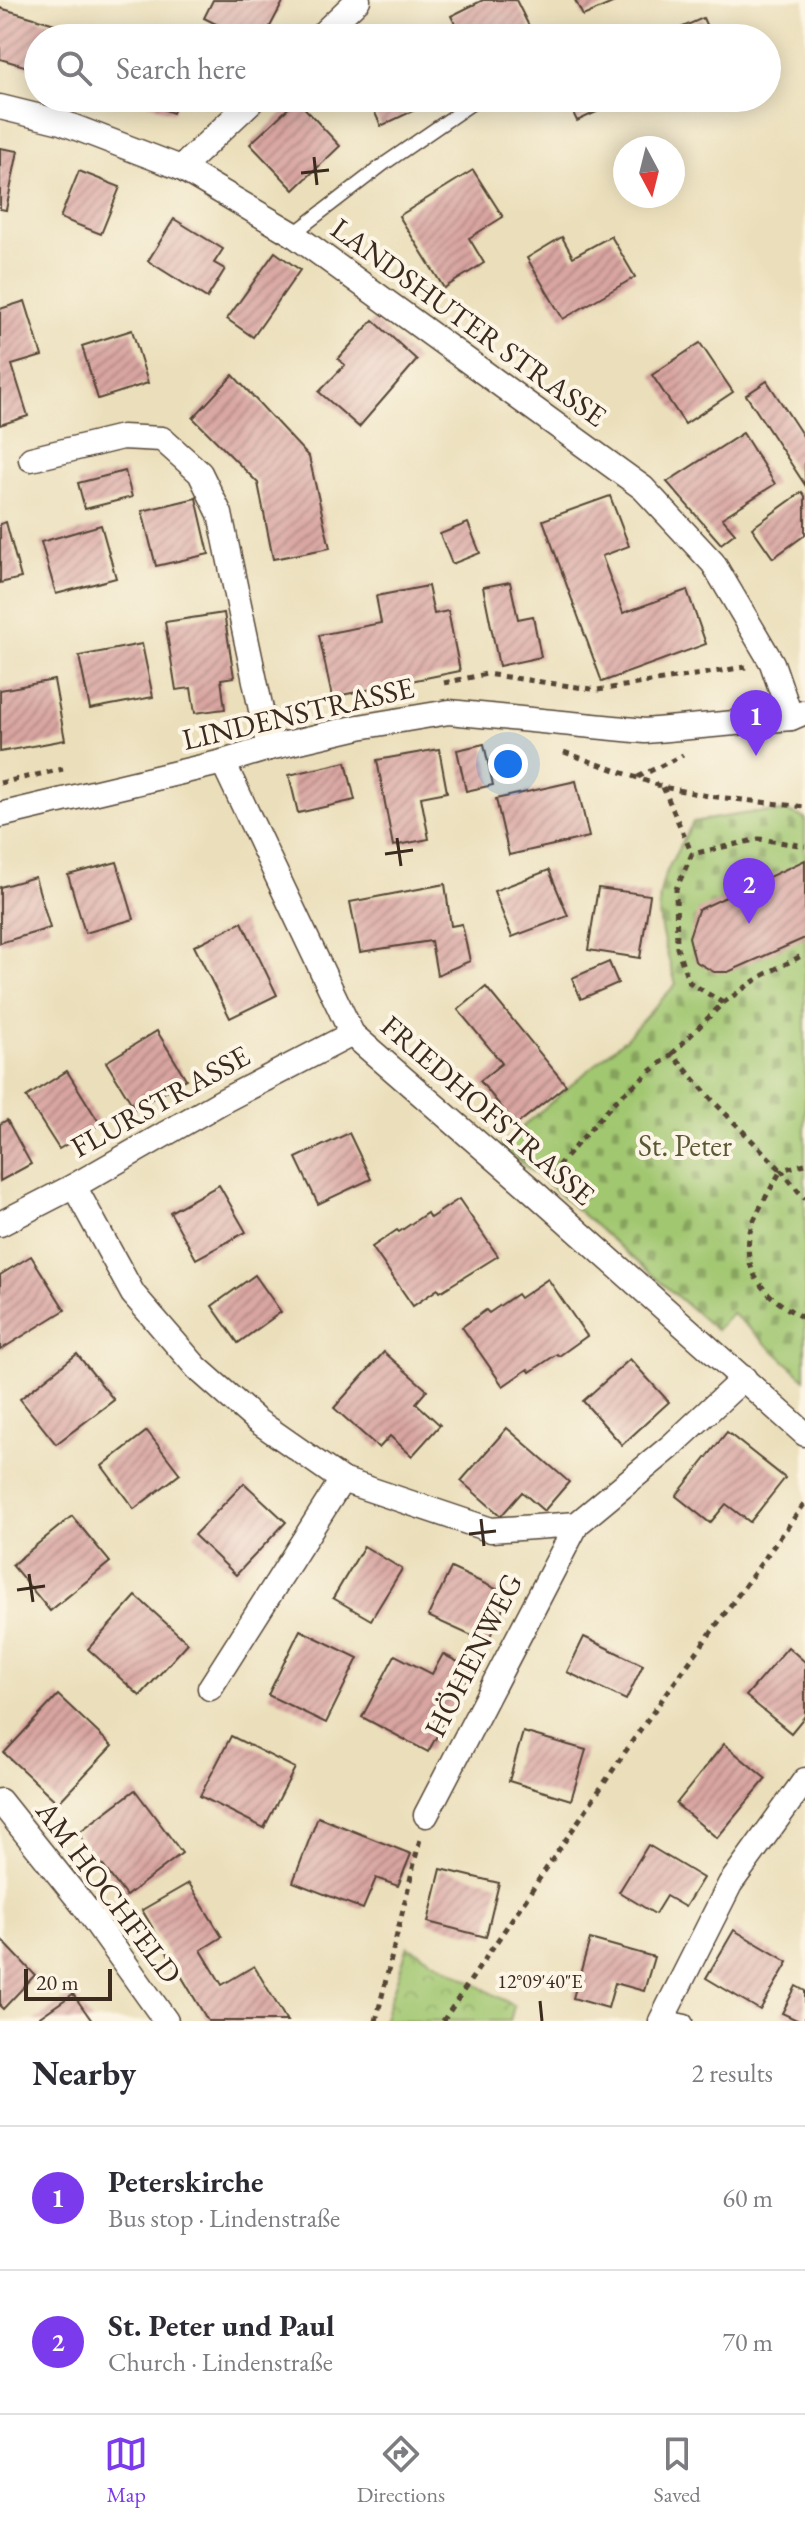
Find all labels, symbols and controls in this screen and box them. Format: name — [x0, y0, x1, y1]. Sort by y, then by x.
search box — [24, 24, 781, 112]
icon: search — [52, 46, 96, 90]
text: Search here — [116, 49, 246, 88]
north arrow — [613, 136, 685, 208]
street label: LANDSHUTER STRASSE — [323, 209, 615, 435]
street label: LINDENSTRASSE — [178, 667, 418, 759]
pin: 1 — [730, 690, 782, 756]
your location — [488, 744, 528, 784]
pin: 2 — [723, 858, 775, 924]
street label: FRIEDHOFSTRASSE — [373, 1006, 603, 1214]
street label: FLURSTRASSE — [64, 1036, 256, 1166]
park label: St. Peter — [638, 1126, 732, 1165]
street label: HÖHENWEG — [415, 1567, 531, 1743]
street label: AM HOCHFELD — [27, 1792, 190, 1991]
scale bar — [24, 1965, 112, 2001]
text: 20 m — [36, 1968, 79, 1997]
text: 12°09'40"E — [497, 1968, 583, 1994]
text: Nearby — [32, 2051, 136, 2095]
text: 2 results — [692, 2056, 773, 2090]
text: Peterskirche — [108, 2162, 263, 2201]
text: 1 — [51, 2181, 65, 2215]
text: 60 m — [723, 2181, 773, 2215]
text: Bus stop · Lindenstraße — [108, 2201, 340, 2235]
text: St. Peter und Paul — [108, 2306, 335, 2345]
text: 2 — [51, 2325, 65, 2359]
text: 70 m — [723, 2325, 773, 2359]
text: Church · Lindenstraße — [108, 2345, 333, 2379]
tab: Map — [104, 2432, 148, 2509]
tab: Directions — [357, 2432, 445, 2509]
tab: Saved — [654, 2432, 701, 2509]

